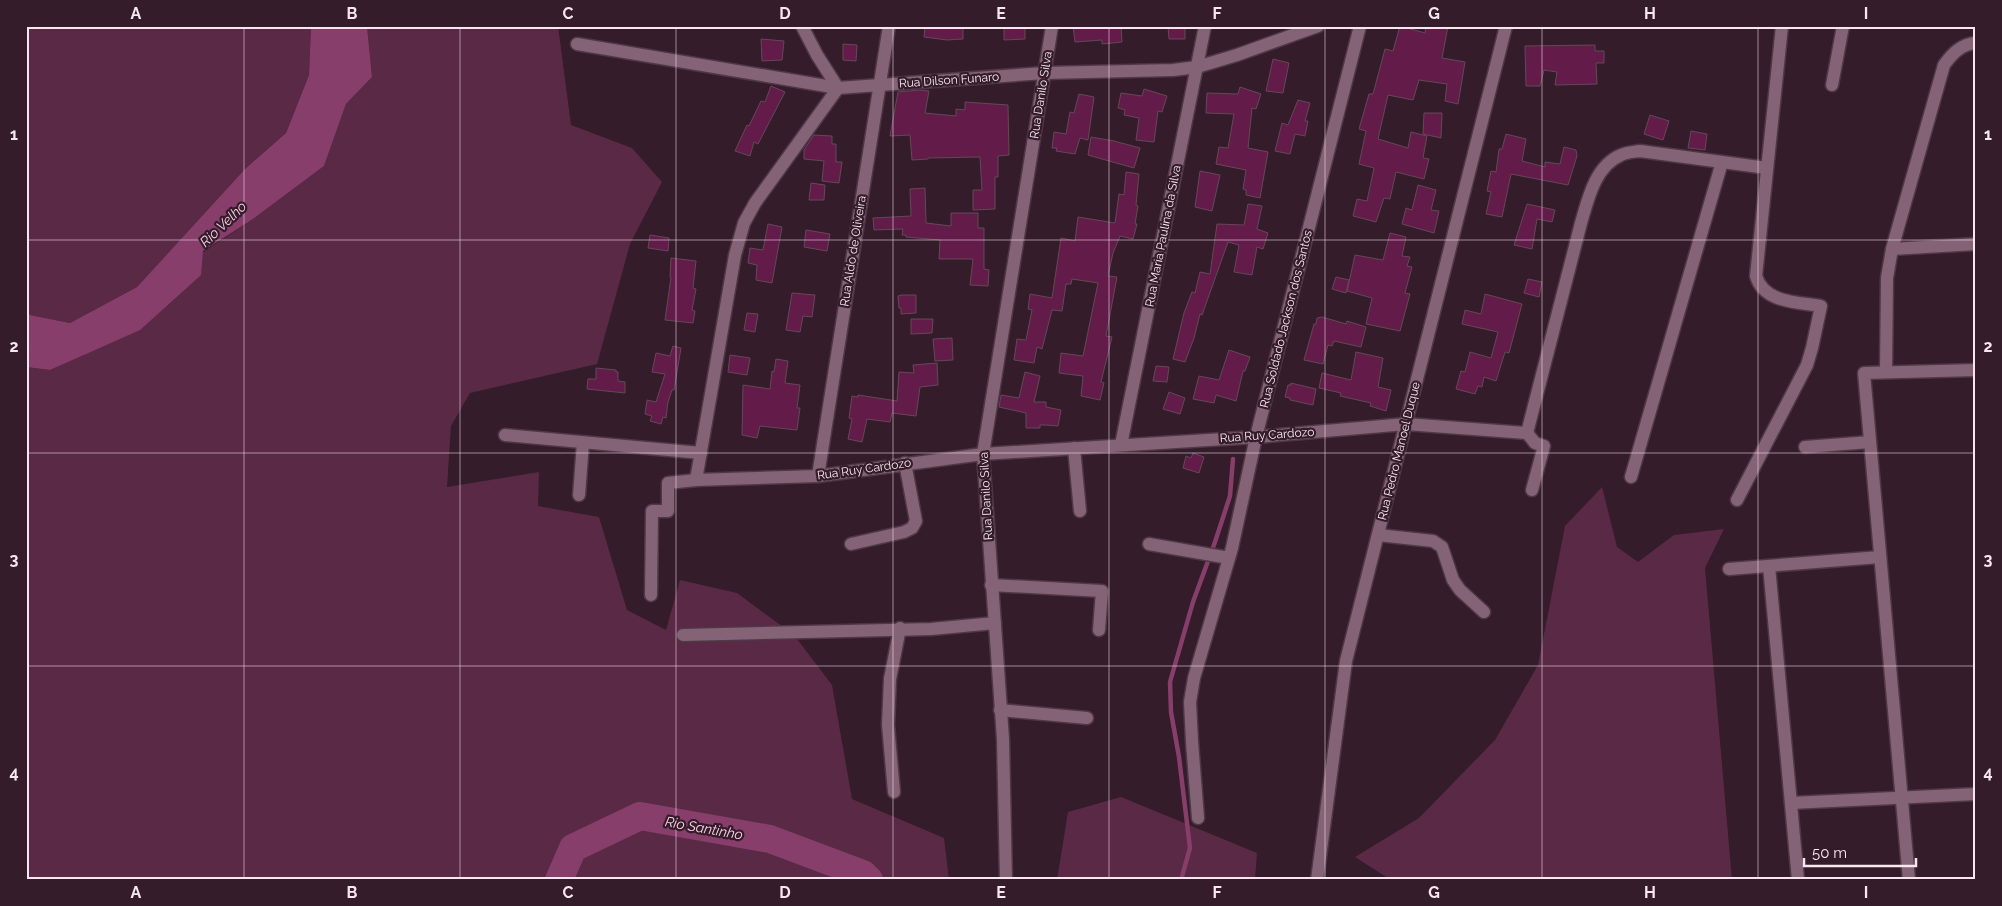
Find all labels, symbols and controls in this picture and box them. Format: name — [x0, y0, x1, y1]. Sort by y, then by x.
text: A — [131, 4, 142, 23]
text: B — [347, 4, 358, 23]
text: C — [563, 4, 574, 23]
text: D — [779, 4, 791, 23]
text: E — [996, 4, 1006, 23]
text: F — [1212, 4, 1222, 23]
text: G — [1428, 4, 1440, 23]
text: H — [1644, 4, 1656, 23]
text: I — [1864, 4, 1868, 23]
street label: Rua Danilo Silva — [1027, 50, 1055, 140]
street label: Rua Dilson Funaro — [898, 70, 1000, 90]
text: 1 — [10, 125, 18, 144]
text: 1 — [1984, 125, 1992, 144]
street label: Rua Maria Paulina da Silva — [1142, 164, 1184, 308]
street label: Rua Aldo de Oliveira — [837, 195, 869, 307]
water label: Rio Velho — [197, 198, 249, 250]
street label: Rua Soldado Jackson dos Santos — [1257, 228, 1315, 409]
text: 2 — [9, 337, 19, 356]
text: 2 — [1983, 337, 1993, 356]
street label: Rua Pedro Manoel Duque — [1375, 380, 1423, 522]
street label: Rua Ruy Cardozo — [1219, 425, 1315, 445]
street label: Rua Danilo Silva — [977, 452, 995, 540]
street label: Rua Ruy Cardozo — [816, 455, 912, 483]
text: 3 — [10, 550, 19, 569]
text: 3 — [1984, 550, 1993, 569]
text: 4 — [9, 763, 19, 782]
text: 4 — [1983, 763, 1993, 782]
water label: Rio Santinho — [664, 813, 744, 843]
scale bar — [1804, 836, 1917, 868]
text: 50 m — [1812, 844, 1847, 862]
text: A — [131, 883, 142, 902]
text: B — [347, 883, 358, 902]
text: C — [563, 883, 574, 902]
text: D — [779, 883, 791, 902]
text: E — [996, 883, 1006, 902]
text: F — [1212, 883, 1222, 902]
text: G — [1428, 883, 1440, 902]
text: H — [1644, 883, 1656, 902]
text: I — [1864, 883, 1868, 902]

